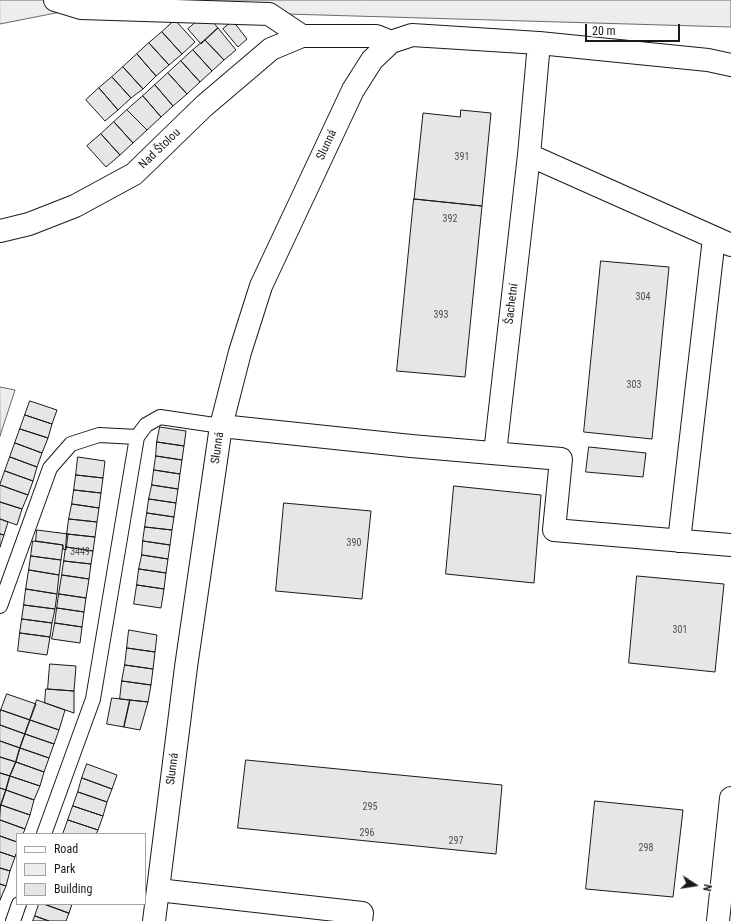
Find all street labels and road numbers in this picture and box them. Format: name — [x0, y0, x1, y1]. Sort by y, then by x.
street label: Nad Štolou — [136, 126, 184, 172]
street label: Slunná — [314, 127, 340, 163]
street label: Šachetní — [502, 283, 522, 325]
street label: Slunná — [209, 431, 227, 465]
street label: Slunná — [164, 752, 182, 786]

